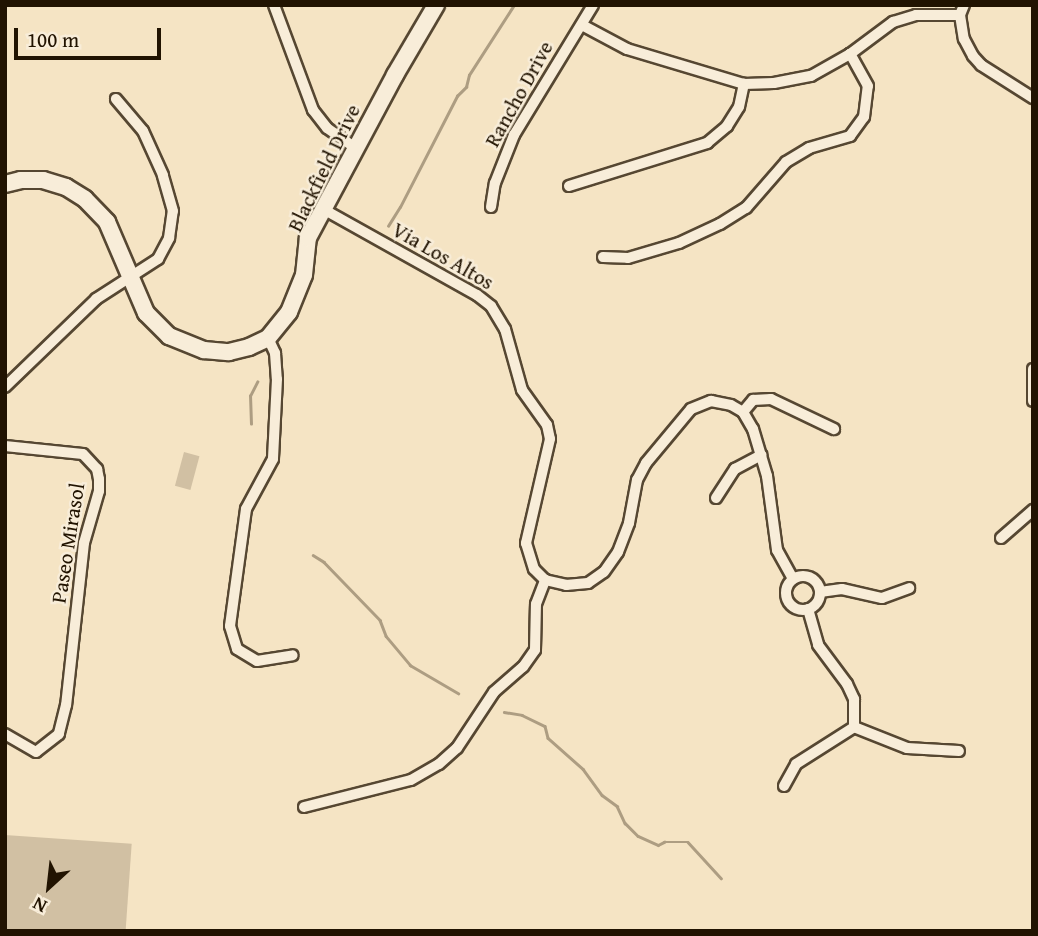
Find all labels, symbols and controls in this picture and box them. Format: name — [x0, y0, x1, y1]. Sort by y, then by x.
scale bar — [18, 14, 164, 58]
text: 100 m — [27, 24, 79, 55]
street label: Rancho Drive — [480, 37, 558, 151]
street label: Blackfield Drive — [282, 100, 366, 236]
street label: Via Los Altos — [388, 217, 498, 295]
street label: Paseo Mirasol — [46, 481, 90, 605]
north arrow — [14, 852, 84, 922]
text: N — [27, 890, 51, 921]

